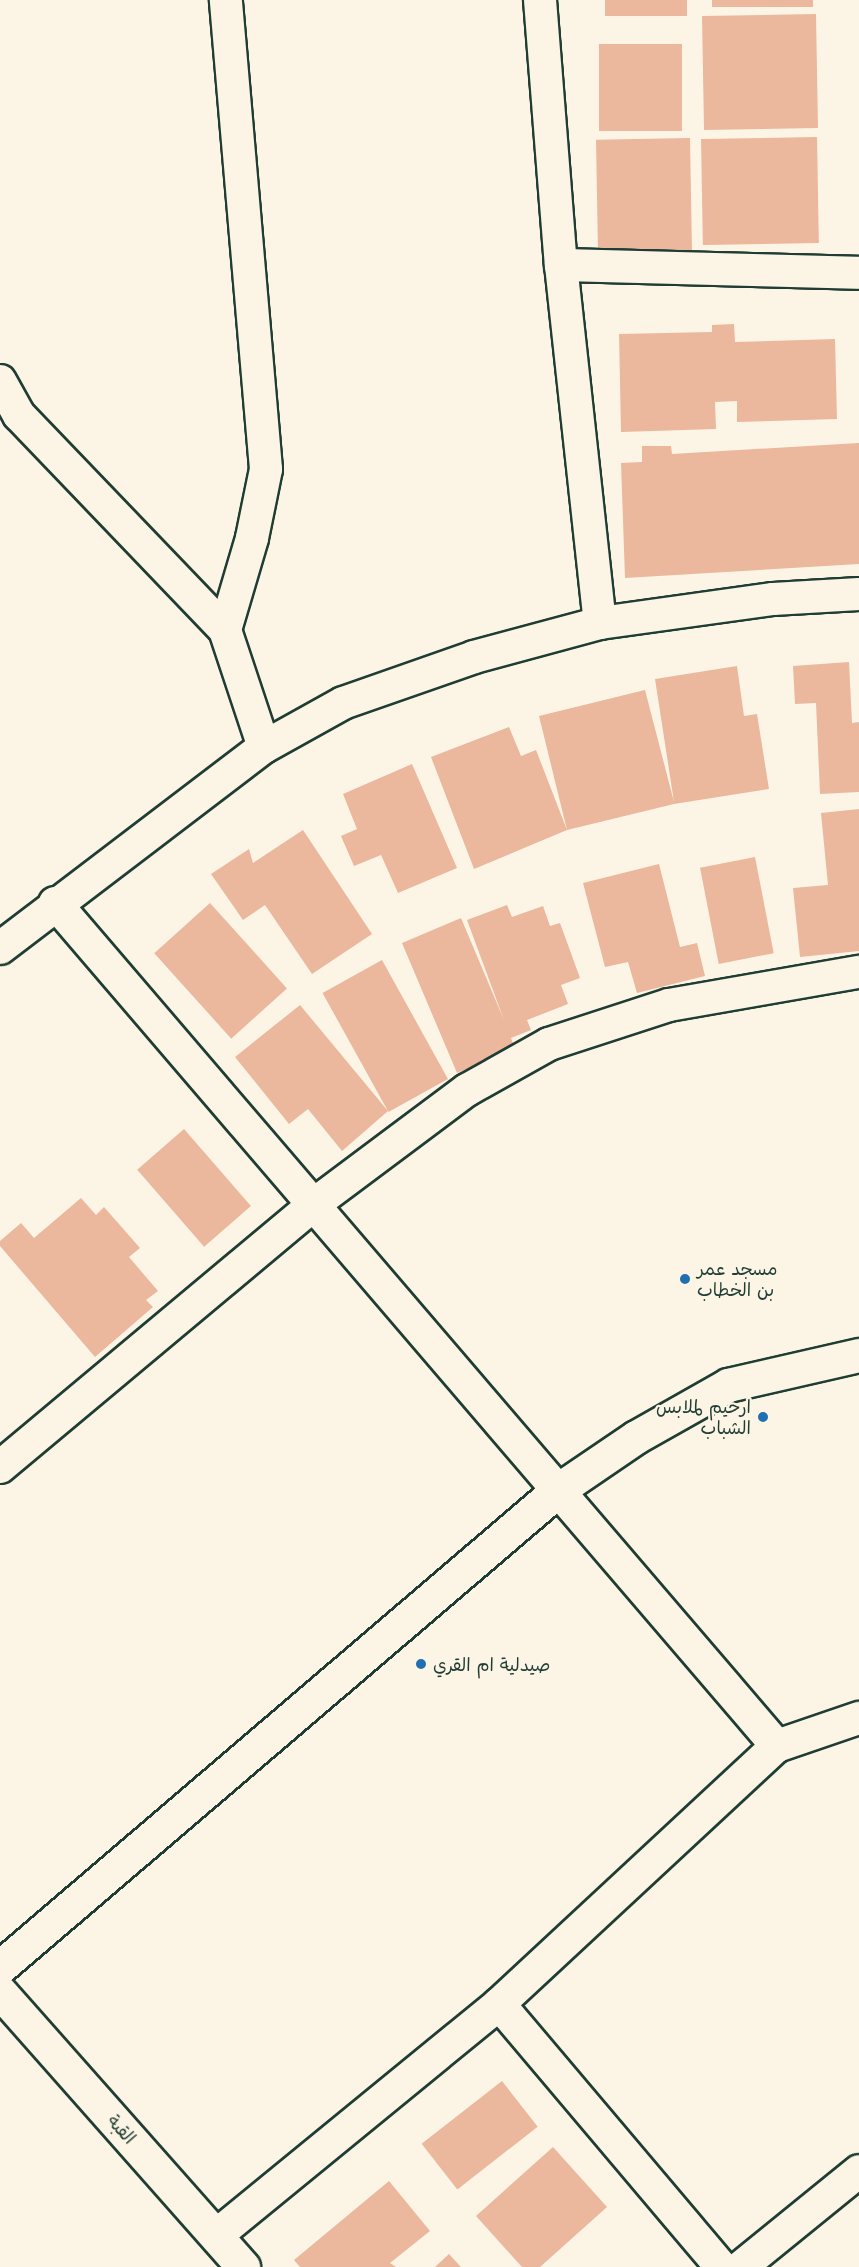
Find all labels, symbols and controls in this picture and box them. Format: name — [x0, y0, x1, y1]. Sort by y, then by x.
place label: مسجد عمر بن الخطاب — [697, 1258, 777, 1300]
marker: مسجد عمر بن الخطاب — [678, 1272, 692, 1286]
place label: ارحيم لملابس الشباب — [656, 1396, 751, 1438]
marker: ارحيم لملابس الشباب — [756, 1410, 770, 1424]
place label: صيدلية ام القري — [433, 1653, 550, 1675]
marker: صيدلية ام القري — [414, 1657, 428, 1671]
street label: القبة — [103, 2110, 141, 2148]

